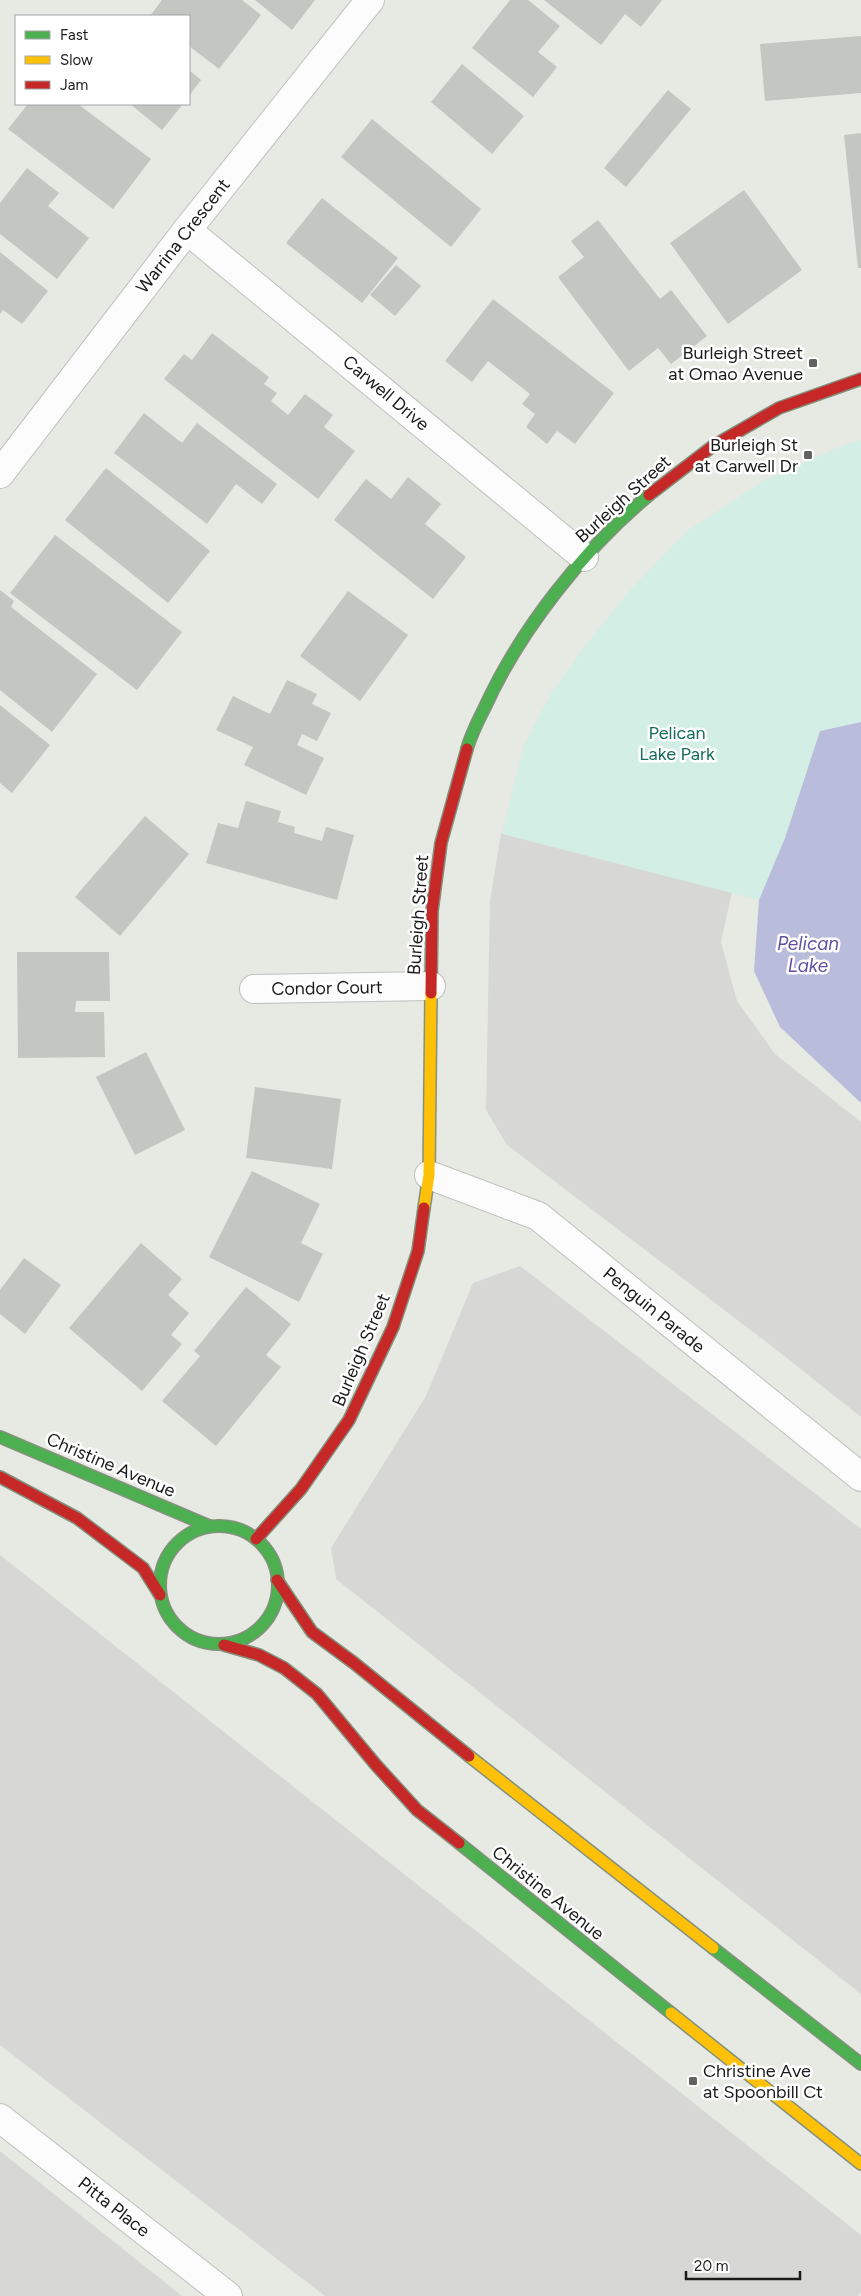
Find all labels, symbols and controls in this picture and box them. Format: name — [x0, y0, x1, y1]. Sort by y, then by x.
legend — [15, 15, 190, 105]
text: Fast — [60, 26, 89, 44]
text: Slow — [60, 51, 93, 69]
text: Jam — [60, 76, 88, 94]
street label: Warrina Crescent — [131, 174, 235, 298]
place label: Burleigh Street at Omao Avenue — [668, 342, 803, 385]
street label: Carwell Drive — [338, 351, 434, 436]
marker: Burleigh Street at Omao Avenue — [807, 357, 819, 369]
place label: Burleigh St at Carwell Dr — [695, 434, 798, 477]
marker: Burleigh St at Carwell Dr — [802, 449, 814, 461]
street label: Burleigh Street — [571, 450, 675, 548]
park label: Pelican Lake Park — [639, 722, 715, 765]
street label: Burleigh Street — [403, 854, 433, 976]
water label: Pelican Lake — [777, 932, 839, 977]
street label: Condor Court — [271, 976, 383, 1000]
street label: Penguin Parade — [599, 1262, 709, 1358]
street label: Burleigh Street — [327, 1290, 395, 1410]
street label: Christine Avenue — [43, 1428, 179, 1502]
street label: Christine Avenue — [488, 1841, 609, 1945]
place label: Christine Ave at Spoonbill Ct — [703, 2060, 823, 2103]
marker: Christine Ave at Spoonbill Ct — [687, 2075, 699, 2087]
street label: Pitta Place — [74, 2172, 154, 2242]
scale bar — [686, 2248, 800, 2280]
text: 20 m — [694, 2257, 728, 2275]

